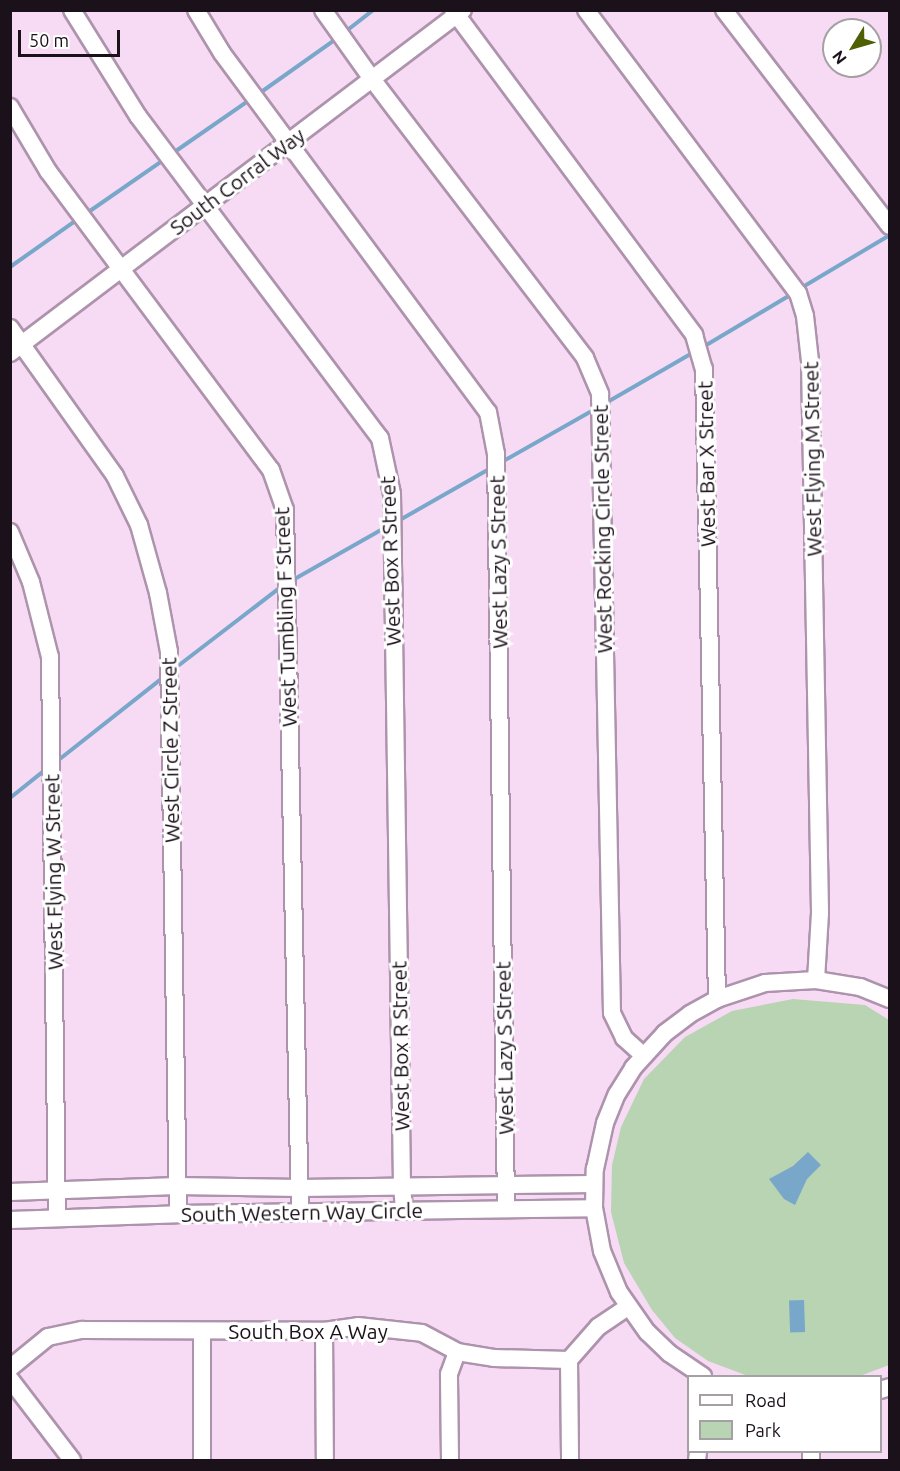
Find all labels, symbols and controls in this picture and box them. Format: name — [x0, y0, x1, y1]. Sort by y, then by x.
scale bar — [21, 18, 123, 56]
north arrow — [822, 18, 882, 78]
text: 50 m — [29, 30, 69, 50]
text: N — [828, 47, 850, 68]
street label: South Corral Way — [165, 122, 309, 240]
street label: West Flying M Street — [798, 361, 826, 557]
street label: West Bar X Street — [692, 381, 720, 547]
street label: West Rocking Circle Street — [587, 404, 617, 654]
street label: West Box R Street — [374, 475, 406, 647]
street label: West Lazy S Street — [484, 475, 512, 649]
street label: West Tumbling F Street — [269, 506, 301, 728]
street label: West Circle Z Street — [156, 657, 184, 843]
street label: West Flying W Street — [39, 774, 67, 970]
street label: West Box R Street — [386, 961, 414, 1131]
street label: West Lazy S Street — [490, 961, 518, 1135]
street label: South Western Way Circle — [181, 1197, 423, 1227]
street label: South Box A Way — [228, 1318, 388, 1344]
legend — [687, 1375, 882, 1453]
text: Road — [745, 1390, 787, 1410]
text: Park — [745, 1420, 781, 1440]

